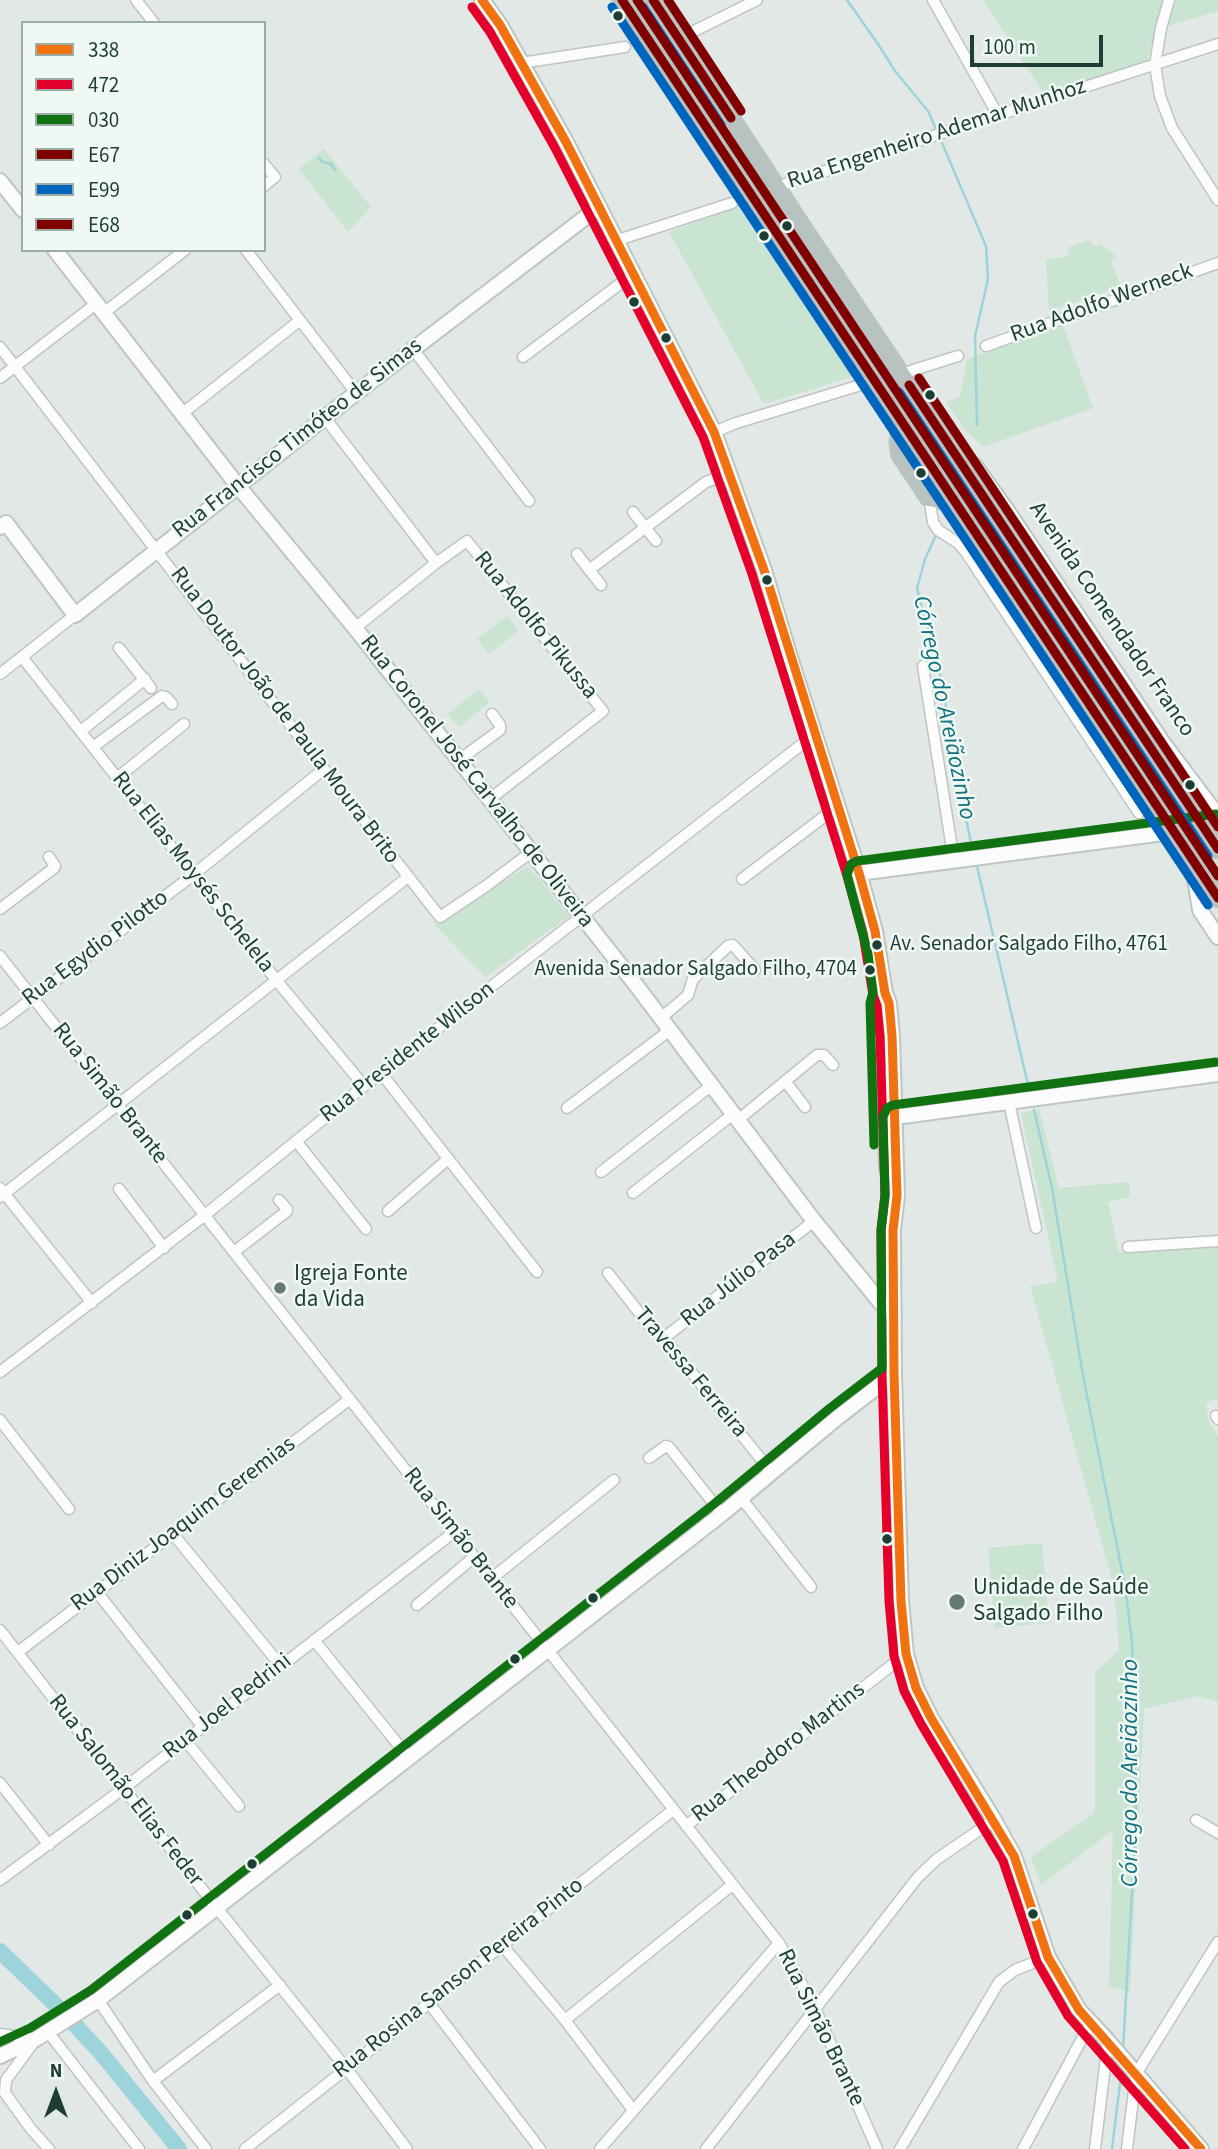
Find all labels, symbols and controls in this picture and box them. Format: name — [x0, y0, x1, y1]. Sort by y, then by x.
unlabelled marker — [611, 9, 625, 23]
legend — [21, 21, 266, 252]
scale bar — [973, 21, 1106, 65]
text: 100 m — [983, 32, 1036, 62]
text: 338 — [88, 35, 119, 65]
text: 472 — [88, 70, 119, 100]
street label: Rua Engenheiro Ademar Munhoz — [784, 74, 1090, 196]
text: 030 — [88, 105, 119, 135]
text: E67 — [88, 140, 120, 170]
text: E99 — [88, 175, 120, 205]
text: E68 — [88, 210, 120, 240]
unlabelled marker — [780, 219, 794, 233]
unlabelled marker — [757, 229, 771, 243]
street label: Rua Adolfo Werneck — [1007, 258, 1197, 350]
unlabelled marker — [627, 295, 641, 309]
unlabelled marker — [659, 331, 673, 345]
street label: Rua Francisco Timóteo de Simas — [168, 333, 428, 545]
unlabelled marker — [923, 388, 937, 402]
unlabelled marker — [914, 466, 928, 480]
street label: Avenida Comendador Franco — [1022, 497, 1200, 743]
street label: Rua Adolfo Pikussa — [467, 547, 603, 705]
street label: Rua Doutor João de Paula Moura Brito — [163, 562, 405, 870]
unlabelled marker — [760, 573, 774, 587]
water label: Córrego do Areiãozinho — [905, 593, 981, 823]
street label: Rua Coronel José Carvalho de Oliveira — [353, 630, 599, 934]
street label: Rua Elias Moysés Schelela — [105, 767, 279, 979]
unlabelled marker — [1183, 778, 1197, 792]
street label: Rua Egydio Pilotto — [17, 885, 175, 1013]
place label: Av. Senador Salgado Filho, 4761 — [890, 932, 1168, 958]
marker: Av. Senador Salgado Filho, 4761 — [870, 938, 884, 952]
place label: Avenida Senador Salgado Filho, 4704 — [534, 957, 857, 983]
marker: Avenida Senador Salgado Filho, 4704 — [863, 963, 877, 977]
street label: Rua Presidente Wilson — [315, 976, 501, 1130]
street label: Rua Simão Brante — [45, 1018, 173, 1170]
street label: Rua Júlio Pasa — [676, 1226, 802, 1334]
place label: Igreja Fonte da Vida — [294, 1261, 408, 1315]
marker: Igreja Fonte da Vida — [272, 1280, 288, 1296]
street label: Travessa Ferreira — [627, 1302, 753, 1444]
street label: Rua Diniz Joaquim Geremias — [66, 1431, 302, 1619]
street label: Rua Simão Brante — [396, 1463, 524, 1615]
unlabelled marker — [880, 1532, 894, 1546]
place label: Unidade de Saúde Salgado Filho — [973, 1575, 1149, 1629]
unlabelled marker — [586, 1591, 600, 1605]
marker: Unidade de Saúde Salgado Filho — [947, 1592, 967, 1612]
street label: Rua Joel Pedrini — [158, 1648, 298, 1766]
unlabelled marker — [508, 1652, 522, 1666]
water label: Córrego do Areiãozinho — [1118, 1659, 1146, 1887]
street label: Rua Theodoro Martins — [687, 1677, 871, 1829]
street label: Rua Salomão Elias Feder — [42, 1690, 208, 1892]
unlabelled marker — [245, 1857, 259, 1871]
street label: Rua Rosina Sanson Pereira Pinto — [328, 1873, 590, 2085]
unlabelled marker — [1026, 1907, 1040, 1921]
unlabelled marker — [180, 1908, 194, 1922]
street label: Rua Simão Brante — [770, 1945, 870, 2111]
north arrow — [21, 2058, 91, 2128]
text: N — [50, 2058, 62, 2085]

